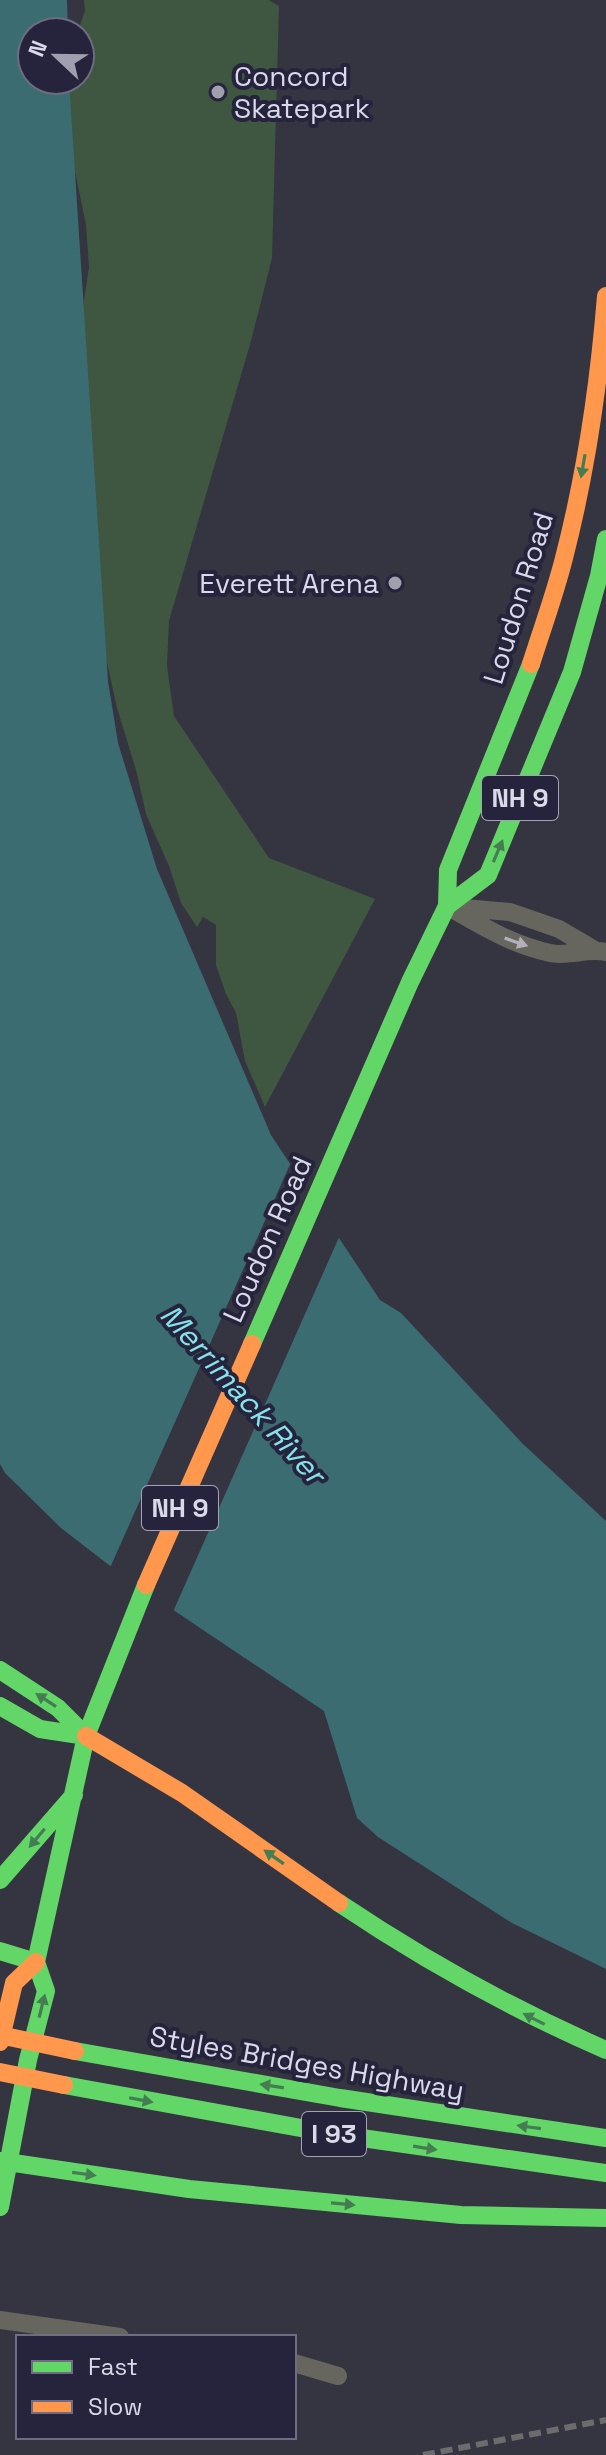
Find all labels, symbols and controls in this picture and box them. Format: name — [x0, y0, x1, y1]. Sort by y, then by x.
north arrow — [16, 16, 96, 96]
text: N — [22, 36, 53, 61]
place label: Concord Skatepark — [234, 58, 370, 126]
marker: Concord Skatepark — [209, 83, 227, 101]
one-way arrow — [576, 453, 589, 478]
street label: Loudon Road — [475, 508, 561, 688]
place label: Everett Arena — [199, 565, 379, 601]
marker: Everett Arena — [386, 574, 404, 592]
road number: NH 9 — [482, 776, 558, 820]
one-way arrow — [491, 839, 504, 863]
one-way arrow — [504, 936, 528, 948]
street label: Loudon Road — [214, 1150, 320, 1328]
water label: Merrimack River — [152, 1296, 336, 1494]
road number: NH 9 — [142, 1486, 218, 1530]
one-way arrow — [35, 1693, 56, 1708]
one-way arrow — [29, 1827, 46, 1847]
one-way arrow — [264, 1850, 285, 1865]
one-way arrow — [36, 1994, 49, 2019]
one-way arrow — [523, 2012, 546, 2026]
street label: Styles Bridges Highway — [147, 2018, 467, 2108]
one-way arrow — [259, 2080, 284, 2092]
one-way arrow — [129, 2094, 154, 2107]
road number: I 93 — [302, 2112, 366, 2156]
one-way arrow — [516, 2121, 541, 2134]
one-way arrow — [413, 2142, 438, 2155]
one-way arrow — [72, 2168, 97, 2181]
one-way arrow — [331, 2197, 356, 2210]
legend — [16, 2335, 296, 2439]
text: Fast — [88, 2351, 138, 2382]
text: Slow — [88, 2391, 142, 2422]

